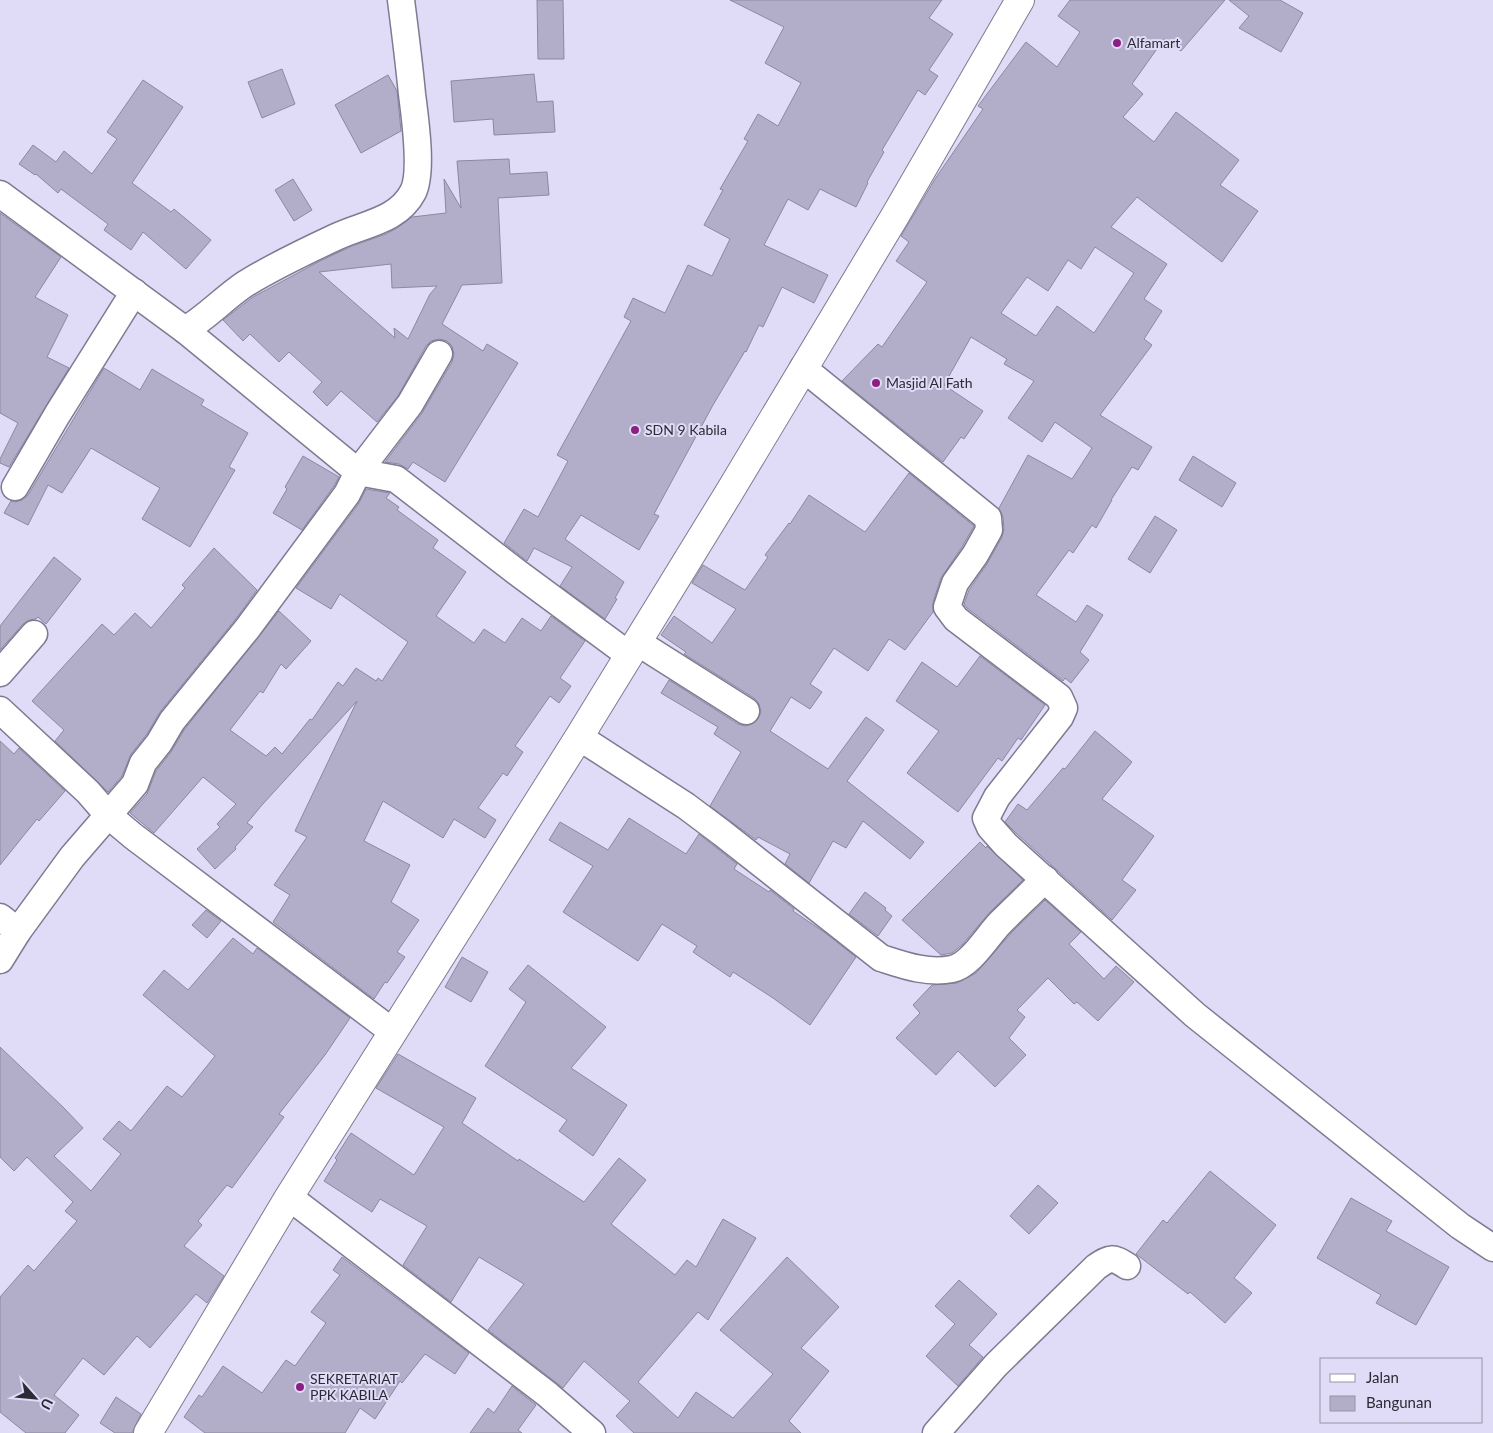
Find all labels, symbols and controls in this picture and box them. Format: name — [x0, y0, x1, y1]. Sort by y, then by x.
place label: Alfamart — [1127, 34, 1180, 51]
marker: Alfamart — [1111, 37, 1123, 49]
place label: Masjid Al Fath — [886, 374, 972, 391]
marker: Masjid Al Fath — [870, 377, 882, 389]
place label: SDN 9 Kabila — [645, 421, 727, 438]
marker: SDN 9 Kabila — [629, 424, 641, 436]
legend — [1320, 1358, 1483, 1423]
text: Jalan — [1366, 1368, 1399, 1386]
place label: SEKRETARIAT PPK KABILA — [310, 1370, 399, 1403]
north arrow — [10, 1373, 60, 1423]
marker: SEKRETARIAT PPK KABILA — [294, 1381, 306, 1393]
text: Bangunan — [1366, 1393, 1432, 1411]
text: U — [37, 1396, 57, 1413]

